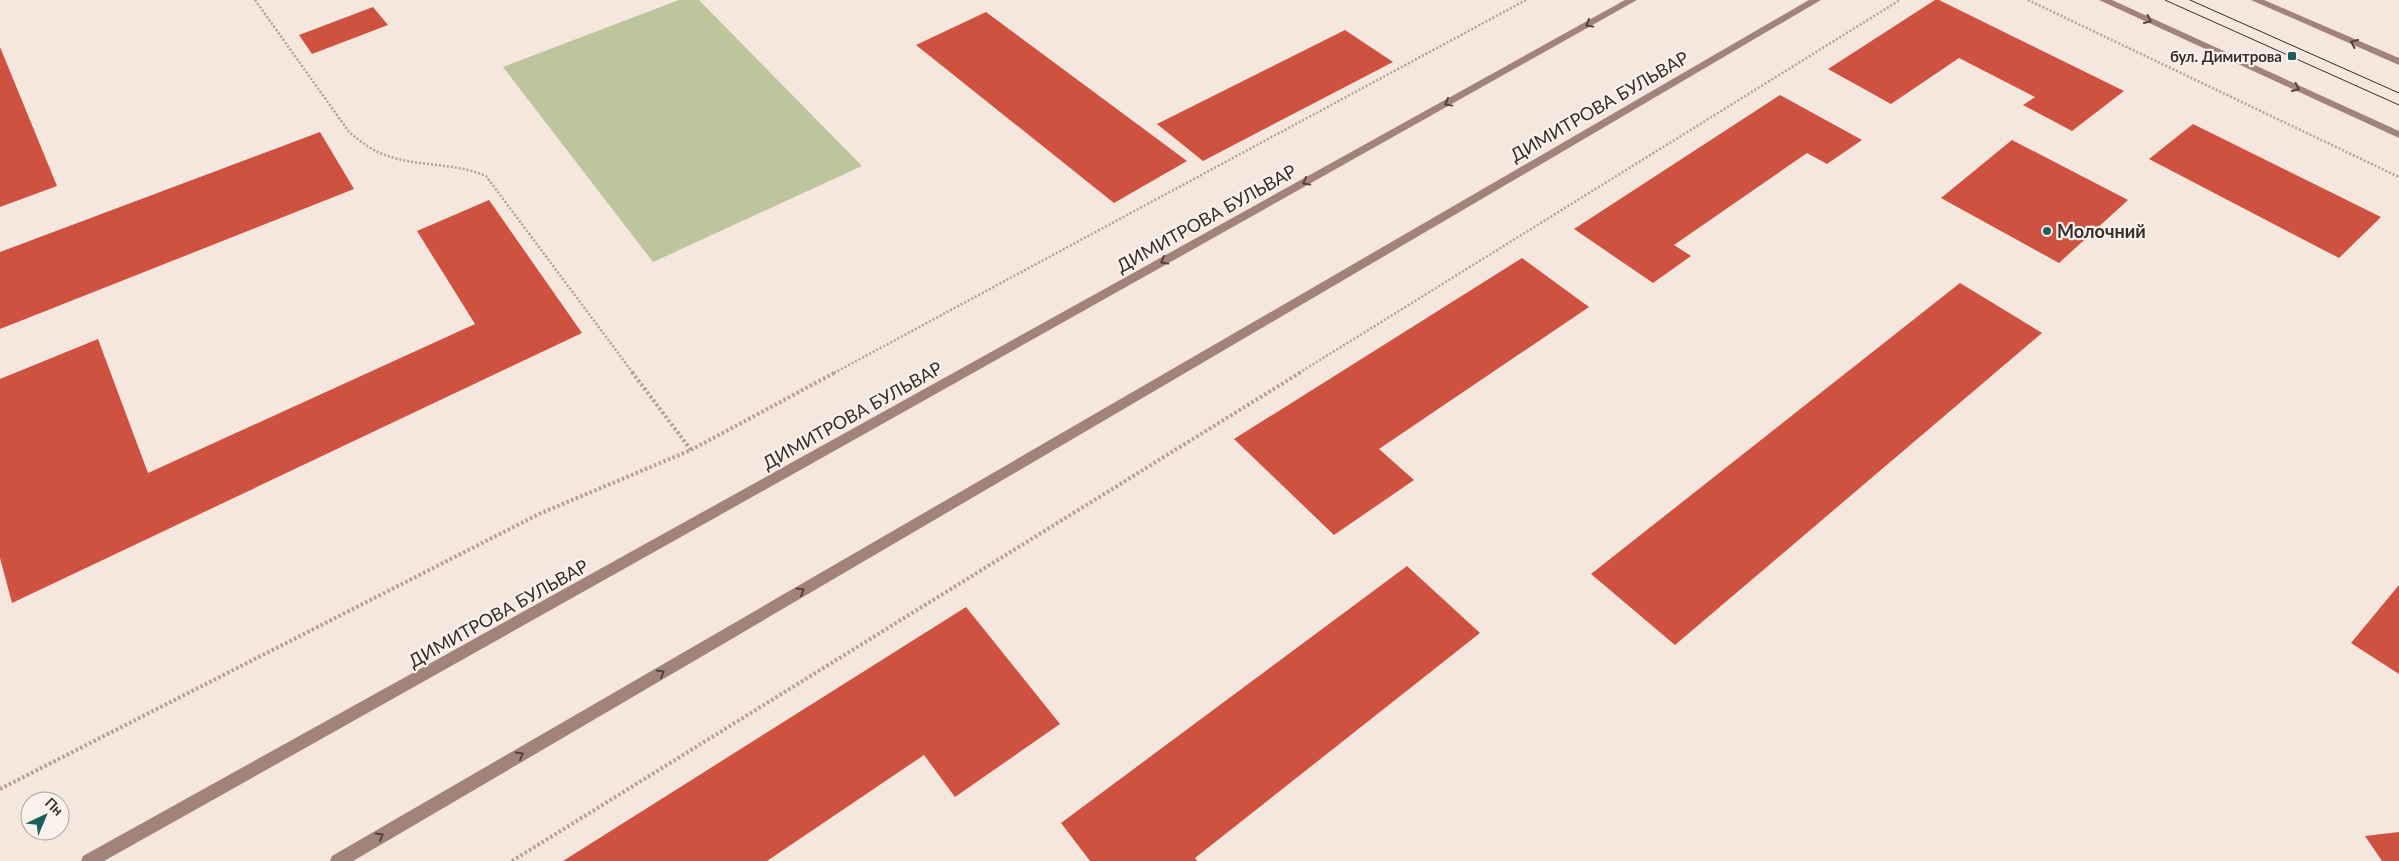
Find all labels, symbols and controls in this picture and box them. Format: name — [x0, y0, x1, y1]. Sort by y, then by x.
one-way arrow — [2143, 14, 2152, 25]
one-way arrow — [1586, 17, 1595, 27]
one-way arrow — [2350, 38, 2359, 49]
street label: ДИМИТРОВА БУЛЬВАР — [1506, 46, 1692, 166]
place label: бул. Димитрова — [2170, 47, 2282, 65]
marker: бул. Димитрова — [2286, 50, 2298, 62]
one-way arrow — [2291, 81, 2300, 92]
one-way arrow — [1444, 97, 1453, 107]
street label: ДИМИТРОВА БУЛЬВАР — [1112, 159, 1300, 277]
one-way arrow — [1302, 176, 1311, 186]
place label: Молочний — [2057, 220, 2146, 242]
marker: Молочний — [2041, 225, 2053, 237]
one-way arrow — [1160, 255, 1169, 265]
street label: ДИМИТРОВА БУЛЬВАР — [758, 356, 946, 474]
street label: ДИМИТРОВА БУЛЬВАР — [404, 554, 592, 672]
one-way arrow — [796, 587, 805, 597]
one-way arrow — [655, 669, 664, 679]
one-way arrow — [515, 751, 524, 761]
north arrow — [20, 791, 70, 841]
text: Пн — [42, 794, 67, 819]
one-way arrow — [375, 833, 384, 843]

